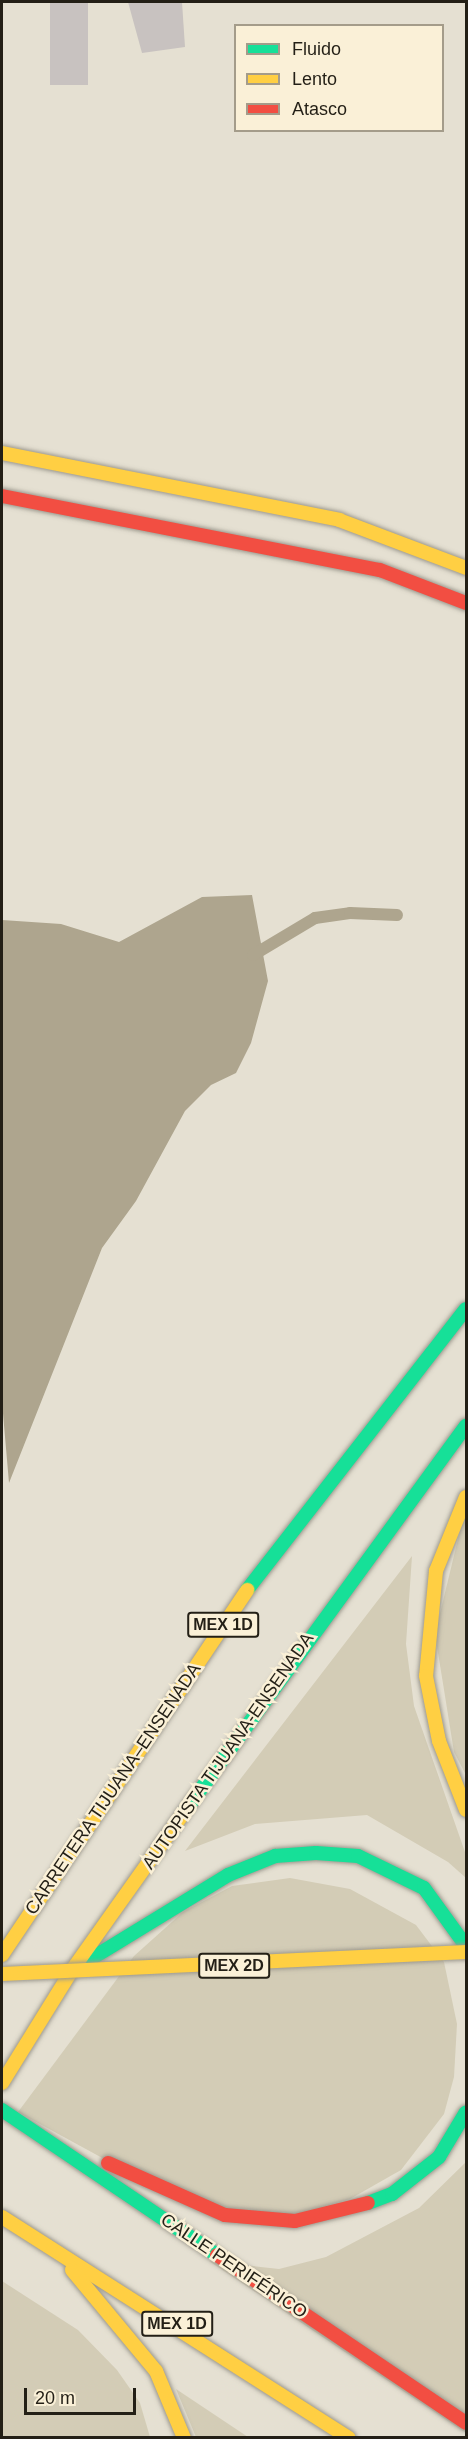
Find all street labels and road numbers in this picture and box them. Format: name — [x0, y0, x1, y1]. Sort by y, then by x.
road number: MEX 1D — [187, 1612, 259, 1638]
street label: AUTOPISTA TIJUANA-ENSENADA — [137, 1628, 319, 1874]
street label: CARRETERA TIJUANA–ENSENADA — [20, 1659, 206, 1919]
road number: MEX 2D — [198, 1953, 270, 1979]
street label: CALLE PERIFÉRICO — [157, 2209, 311, 2323]
road number: MEX 1D — [141, 2311, 213, 2337]

